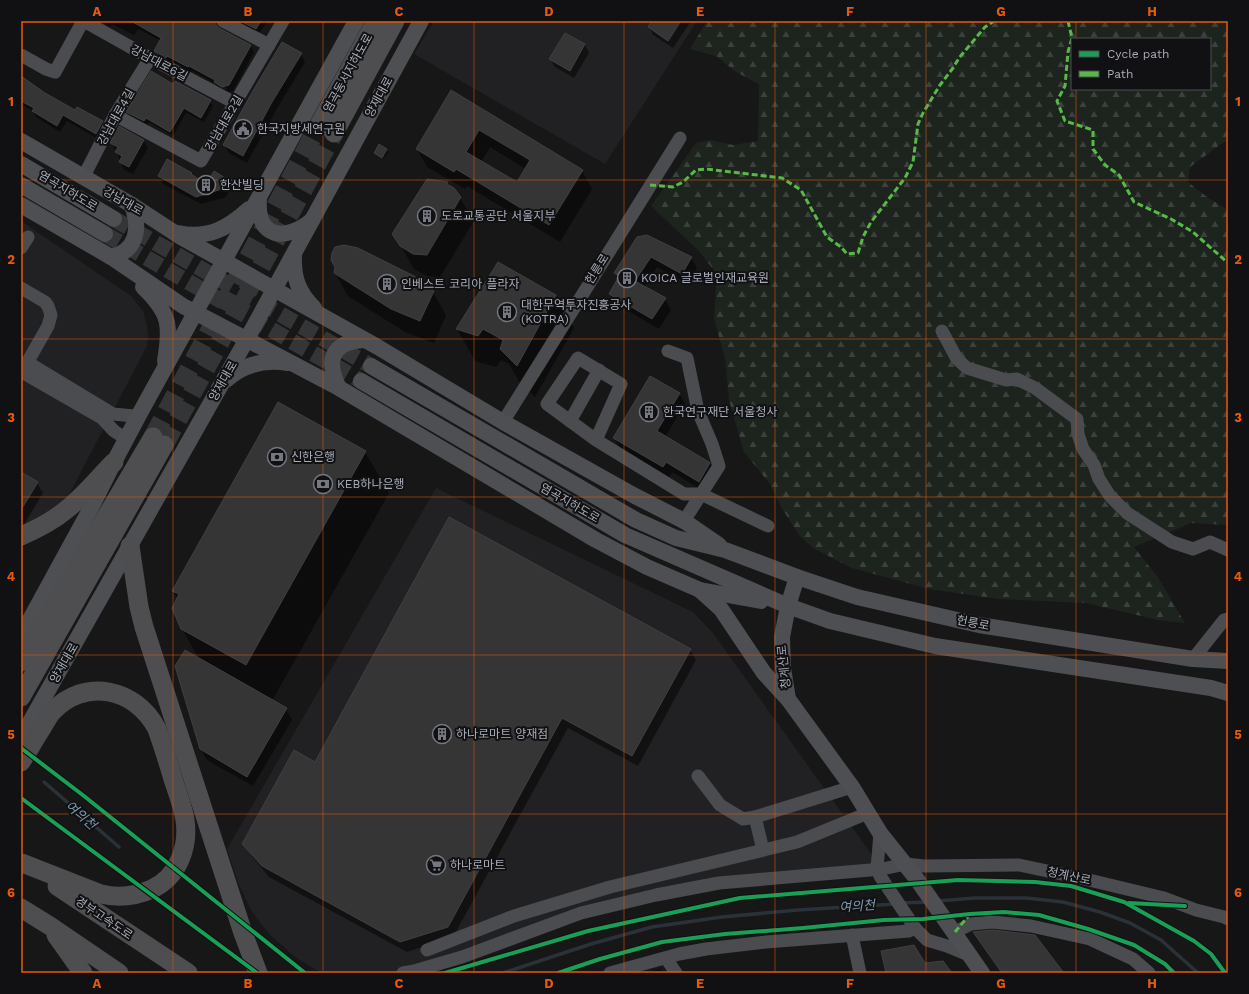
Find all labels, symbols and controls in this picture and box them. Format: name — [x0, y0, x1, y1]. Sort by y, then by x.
text: A — [93, 4, 102, 19]
text: B — [244, 4, 253, 19]
text: C — [395, 4, 404, 19]
text: D — [544, 4, 554, 19]
text: E — [696, 4, 704, 19]
text: F — [846, 4, 854, 19]
text: G — [996, 4, 1006, 19]
text: H — [1147, 4, 1157, 19]
street label: 염곡동서지하도로 — [320, 31, 376, 115]
legend — [1071, 38, 1211, 90]
street label: 강남대로6길 — [128, 42, 190, 84]
text: Cycle path — [1107, 47, 1169, 61]
text: Path — [1107, 67, 1133, 81]
street label: 양재대로 — [362, 74, 396, 120]
street label: 강남대로4길 — [95, 86, 137, 148]
street label: 강남대로2길 — [202, 93, 246, 153]
text: 1 — [8, 94, 14, 109]
text: 1 — [1235, 94, 1241, 109]
public building icon: 한국지방세연구원 — [232, 118, 254, 140]
place label: 한국지방세연구원 — [257, 122, 345, 136]
street label: 염곡지하도로 — [36, 168, 100, 214]
building icon: 한산빌딩 — [195, 174, 217, 196]
place label: 한산빌딩 — [220, 178, 264, 192]
street label: 강남대로 — [100, 184, 146, 218]
building icon: 도로교통공단 서울지부 — [416, 205, 438, 227]
place label: 도로교통공단 서울지부 — [441, 209, 556, 223]
street label: 헌릉로 — [582, 251, 612, 287]
text: 2 — [7, 252, 15, 267]
text: 2 — [1234, 252, 1242, 267]
building icon: KOICA 글로벌인재교육원 — [616, 267, 638, 289]
place label: KOICA 글로벌인재교육원 — [641, 271, 769, 285]
building icon: 인베스트 코리아 플라자 — [376, 273, 398, 295]
place label: 인베스트 코리아 플라자 — [401, 277, 520, 291]
place label: 대한무역투자진흥공사 (KOTRA) — [521, 298, 631, 326]
building icon: 대한무역투자진흥공사 (KOTRA) — [496, 301, 518, 323]
street label: 양재대로 — [206, 358, 240, 404]
building icon: 한국연구재단 서울청사 — [638, 401, 660, 423]
place label: 한국연구재단 서울청사 — [663, 405, 778, 419]
text: 3 — [7, 410, 15, 425]
text: 3 — [1234, 410, 1242, 425]
bank icon: 신한은행 — [266, 446, 288, 468]
place label: 신한은행 — [291, 450, 335, 464]
bank icon: KEB하나은행 — [312, 473, 334, 495]
place label: KEB하나은행 — [337, 477, 405, 491]
street label: 염곡지하도로 — [538, 480, 602, 526]
text: 4 — [7, 569, 16, 584]
text: 4 — [1234, 569, 1243, 584]
street label: 헌릉로 — [955, 613, 991, 633]
street label: 양재대로 — [47, 640, 81, 686]
street label: 청계산로 — [775, 644, 793, 690]
building icon: 하나로마트 양재점 — [431, 723, 453, 745]
text: 5 — [7, 727, 15, 742]
place label: 하나로마트 양재점 — [456, 727, 548, 741]
text: 5 — [1234, 727, 1242, 742]
water label: 여의천 — [63, 798, 100, 833]
supermarket icon: 하나로마트 — [425, 854, 447, 876]
place label: 하나로마트 — [450, 858, 505, 872]
street label: 청계산로 — [1046, 865, 1092, 887]
text: 6 — [7, 885, 15, 900]
text: 6 — [1234, 885, 1242, 900]
street label: 경부고속도로 — [73, 894, 135, 942]
water label: 여의천 — [839, 897, 876, 915]
text: A — [93, 976, 102, 991]
text: B — [244, 976, 253, 991]
text: C — [395, 976, 404, 991]
text: D — [544, 976, 554, 991]
text: E — [696, 976, 704, 991]
text: F — [846, 976, 854, 991]
text: G — [996, 976, 1006, 991]
text: H — [1147, 976, 1157, 991]

